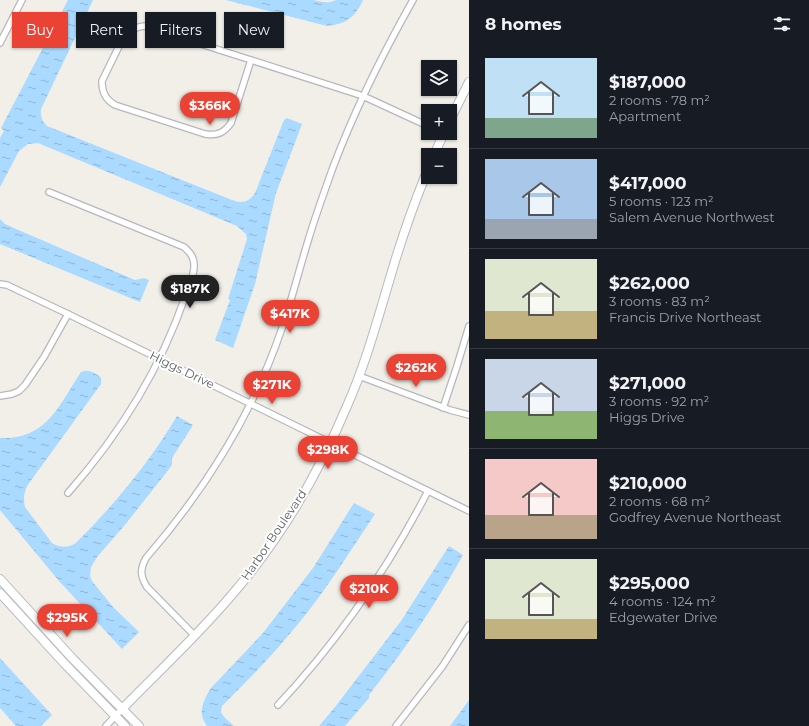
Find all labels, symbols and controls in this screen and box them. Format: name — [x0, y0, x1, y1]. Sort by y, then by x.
chip: Buy — [12, 12, 68, 48]
chip: Rent — [76, 12, 137, 48]
chip: Filters — [145, 12, 216, 48]
chip: New — [224, 12, 284, 48]
icon: filters — [771, 13, 793, 35]
text: 8 homes — [485, 14, 562, 34]
map controls — [421, 60, 457, 184]
button: layers — [421, 60, 457, 96]
text: $187,000 — [609, 72, 686, 92]
icon: home — [517, 74, 565, 122]
pin: $366K — [182, 92, 238, 126]
text: 2 rooms · 78 m² — [609, 92, 710, 108]
text: $366K — [189, 97, 231, 113]
button: + — [421, 104, 457, 140]
text: Apartment — [609, 108, 681, 124]
button: − — [421, 148, 457, 184]
text: $417,000 — [609, 173, 687, 193]
icon: home — [517, 175, 565, 223]
text: 5 rooms · 123 m² — [609, 193, 714, 209]
text: Salem Avenue Northwest — [609, 209, 774, 225]
text: $262,000 — [609, 273, 690, 293]
pin: $187K — [162, 275, 218, 309]
icon: home — [517, 275, 565, 323]
text: $187K — [170, 280, 210, 296]
text: 3 rooms · 83 m² — [609, 293, 710, 309]
pin: $417K — [262, 300, 318, 334]
text: $417K — [270, 305, 310, 321]
text: Francis Drive Northeast — [609, 309, 761, 325]
street label: Higgs Drive — [148, 347, 217, 392]
pin: $262K — [388, 354, 444, 388]
text: $262K — [395, 359, 437, 375]
pin: $271K — [244, 371, 300, 405]
text: $271,000 — [609, 373, 686, 393]
icon: home — [517, 375, 565, 423]
text: $271K — [253, 376, 291, 392]
text: 3 rooms · 92 m² — [609, 393, 709, 409]
text: Higgs Drive — [609, 409, 685, 425]
pin: $298K — [300, 436, 356, 470]
text: $298K — [307, 441, 349, 457]
text: $210,000 — [609, 473, 687, 493]
icon: home — [517, 475, 565, 523]
street label: Harbor Boulevard — [238, 486, 310, 583]
text: 2 rooms · 68 m² — [609, 493, 710, 509]
text: Godfrey Avenue Northeast — [609, 509, 781, 525]
text: $295,000 — [609, 573, 690, 593]
pin: $210K — [341, 575, 397, 609]
icon: home — [517, 575, 565, 623]
text: $210K — [349, 580, 389, 596]
text: 4 rooms · 124 m² — [609, 593, 716, 609]
pin: $295K — [39, 604, 95, 638]
text: $295K — [46, 609, 88, 625]
text: Edgewater Drive — [609, 609, 717, 625]

